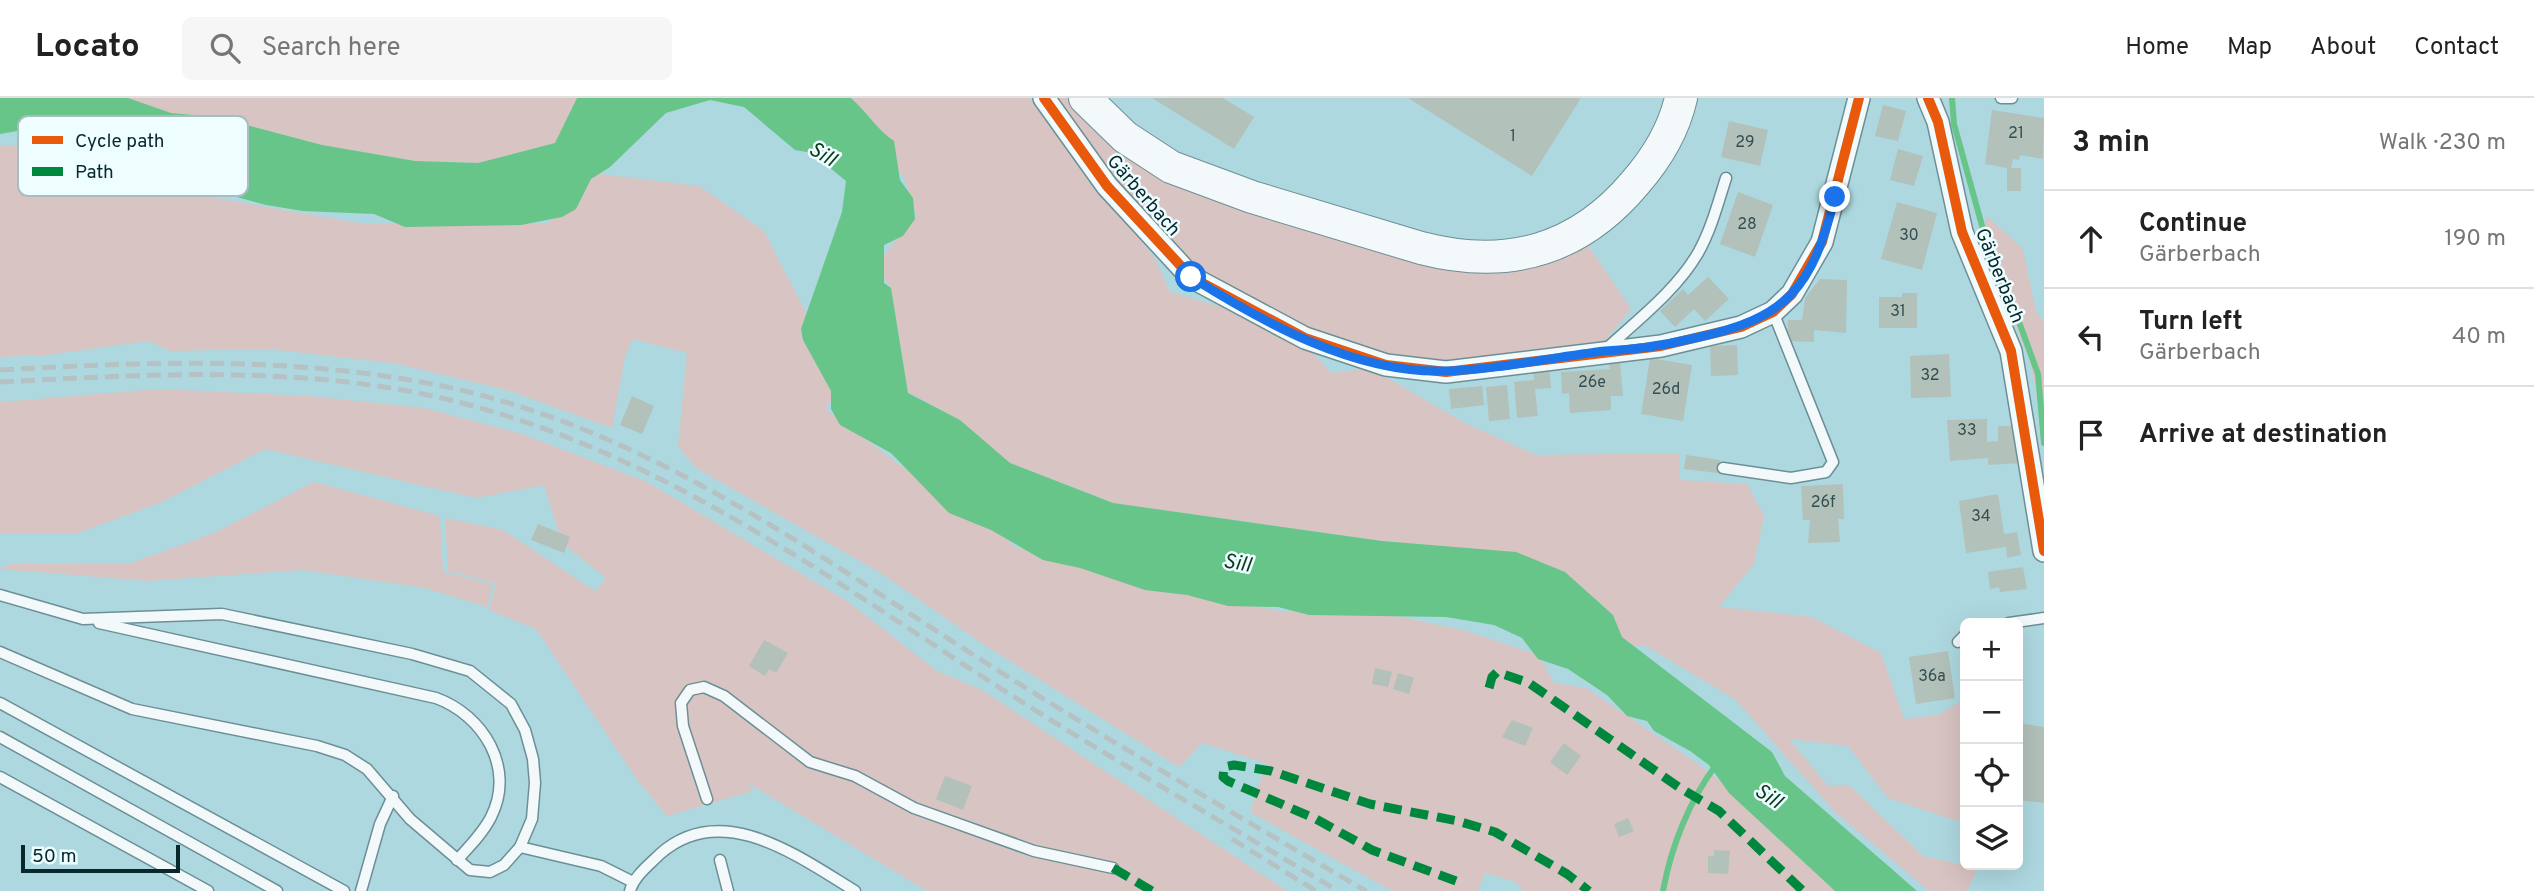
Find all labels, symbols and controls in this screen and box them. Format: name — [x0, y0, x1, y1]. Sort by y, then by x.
search box — [182, 17, 672, 80]
text: Locato — [35, 27, 140, 69]
icon: search — [206, 29, 244, 67]
text: Search here — [262, 32, 401, 65]
text: Home — [2125, 33, 2189, 63]
text: Map — [2227, 33, 2272, 63]
text: About — [2310, 33, 2376, 63]
text: Contact — [2414, 33, 2499, 63]
legend — [18, 116, 248, 196]
house number: 21 — [2008, 124, 2024, 144]
text: 3 min — [2072, 125, 2150, 162]
house number: 1 — [1510, 127, 1516, 147]
text: Walk · 230 m — [2379, 129, 2506, 158]
text: Cycle path — [75, 130, 164, 154]
house number: 29 — [1735, 133, 1755, 153]
water label: Sill — [803, 136, 842, 175]
street label: Gärberbach — [1101, 150, 1185, 242]
text: Path — [75, 161, 114, 185]
route end — [1819, 181, 1850, 212]
text: Continue — [2139, 208, 2247, 241]
house number: 28 — [1737, 215, 1757, 235]
icon: ahead — [2072, 220, 2110, 258]
street label: Gärberbach — [1969, 225, 2029, 327]
text: 190 m — [2444, 225, 2506, 254]
house number: 30 — [1899, 226, 1919, 246]
text: Gärberbach — [2139, 241, 2261, 270]
route start — [1175, 261, 1206, 292]
house number: 31 — [1890, 302, 1906, 322]
text: Turn left — [2139, 306, 2243, 339]
icon: left — [2072, 318, 2110, 356]
text: 40 m — [2452, 323, 2506, 352]
text: Gärberbach — [2139, 339, 2261, 368]
house number: 32 — [1920, 366, 1940, 386]
house number: 26e — [1578, 373, 1606, 393]
house number: 26d — [1652, 380, 1680, 400]
icon: arrive — [2072, 416, 2110, 454]
text: Arrive at destination — [2139, 419, 2387, 452]
house number: 33 — [1957, 421, 1977, 441]
house number: 26f — [1811, 493, 1836, 513]
house number: 34 — [1971, 507, 1991, 527]
water label: Sill — [1221, 548, 1255, 580]
map controls — [1960, 618, 2023, 870]
button: + — [1960, 618, 2023, 681]
house number: 36a — [1918, 667, 1946, 687]
button: − — [1960, 681, 2023, 744]
button: locate — [1960, 744, 2023, 807]
water label: Sill — [1749, 778, 1788, 817]
button: layers — [1960, 807, 2023, 870]
scale bar — [21, 842, 180, 874]
text: 50 m — [32, 845, 77, 869]

